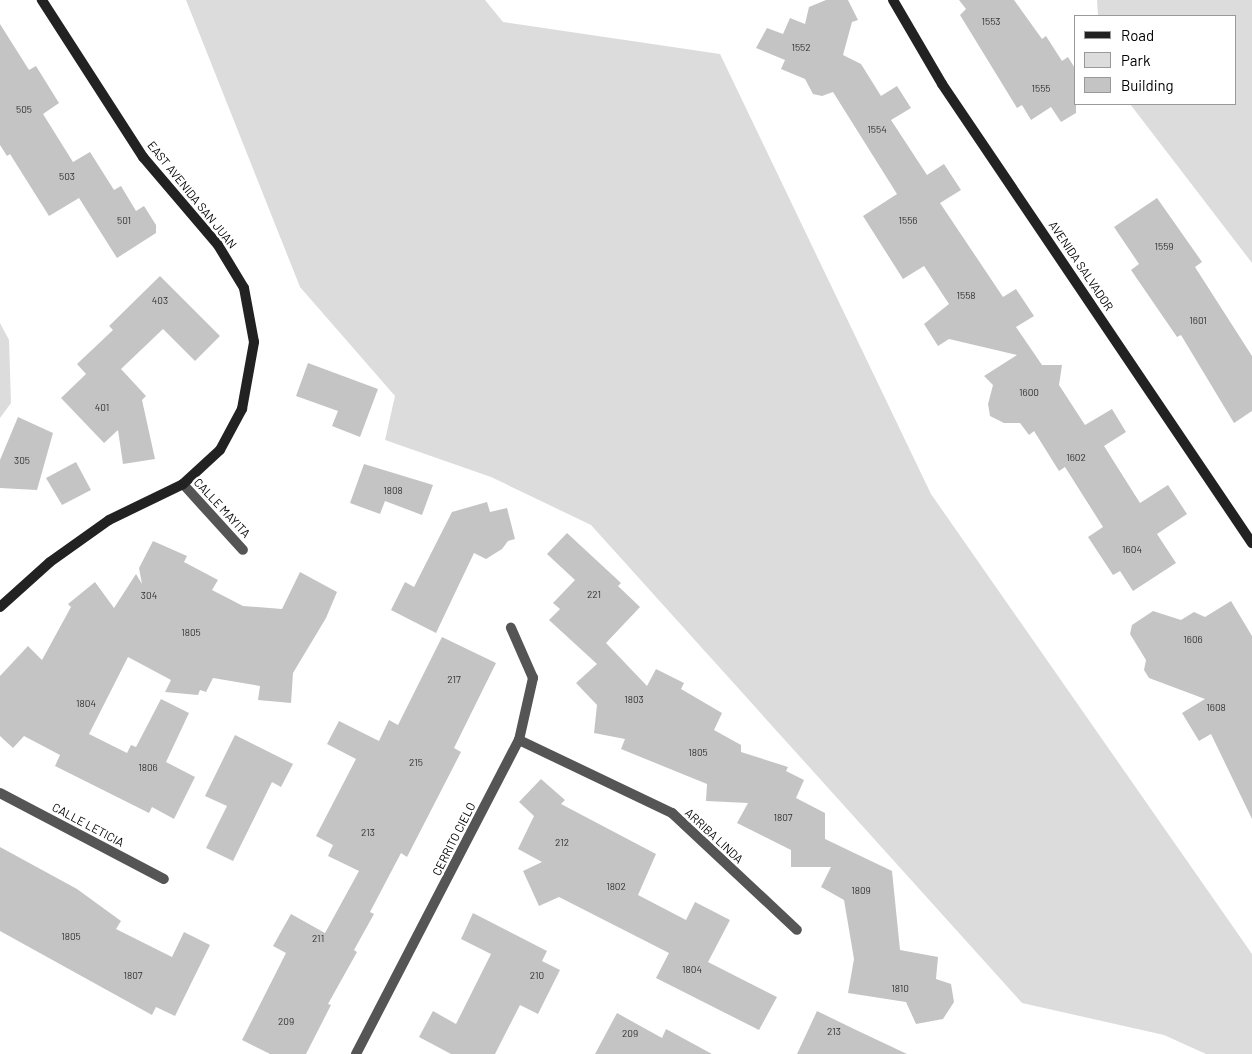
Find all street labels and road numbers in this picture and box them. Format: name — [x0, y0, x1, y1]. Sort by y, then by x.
street label: EAST AVENIDA SAN JUAN — [144, 138, 240, 252]
street label: AVENIDA SALVADOR — [1046, 218, 1116, 314]
street label: CALLE MAYITA — [191, 475, 253, 541]
street label: CALLE LETICIA — [50, 800, 126, 850]
street label: CERRITO CIELO — [429, 800, 479, 878]
street label: ARRIBA LINDA — [682, 805, 746, 867]

